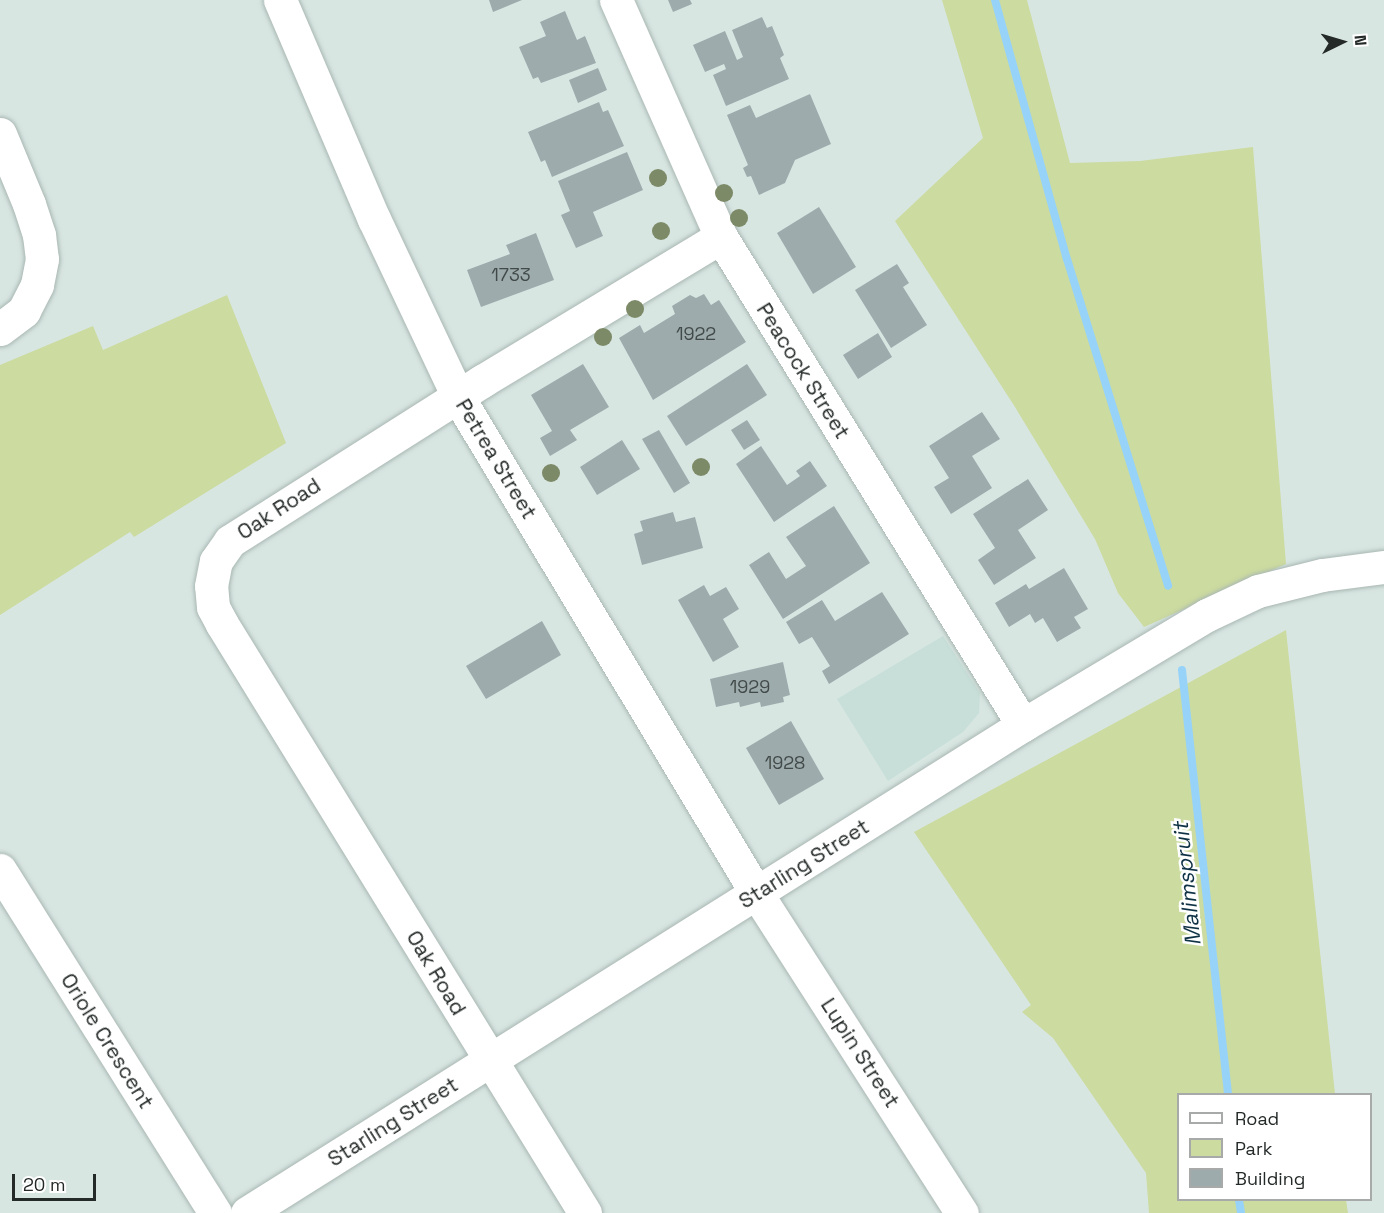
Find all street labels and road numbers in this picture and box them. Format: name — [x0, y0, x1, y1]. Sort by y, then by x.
street label: Peacock Street — [751, 298, 855, 444]
street label: Petrea Street — [450, 394, 542, 524]
street label: Oak Road — [233, 473, 325, 545]
street label: Starling Street — [734, 814, 874, 914]
street label: Oak Road — [401, 926, 471, 1020]
street label: Oriole Crescent — [55, 969, 159, 1113]
street label: Lupin Street — [815, 994, 905, 1112]
street label: Starling Street — [323, 1072, 463, 1172]

